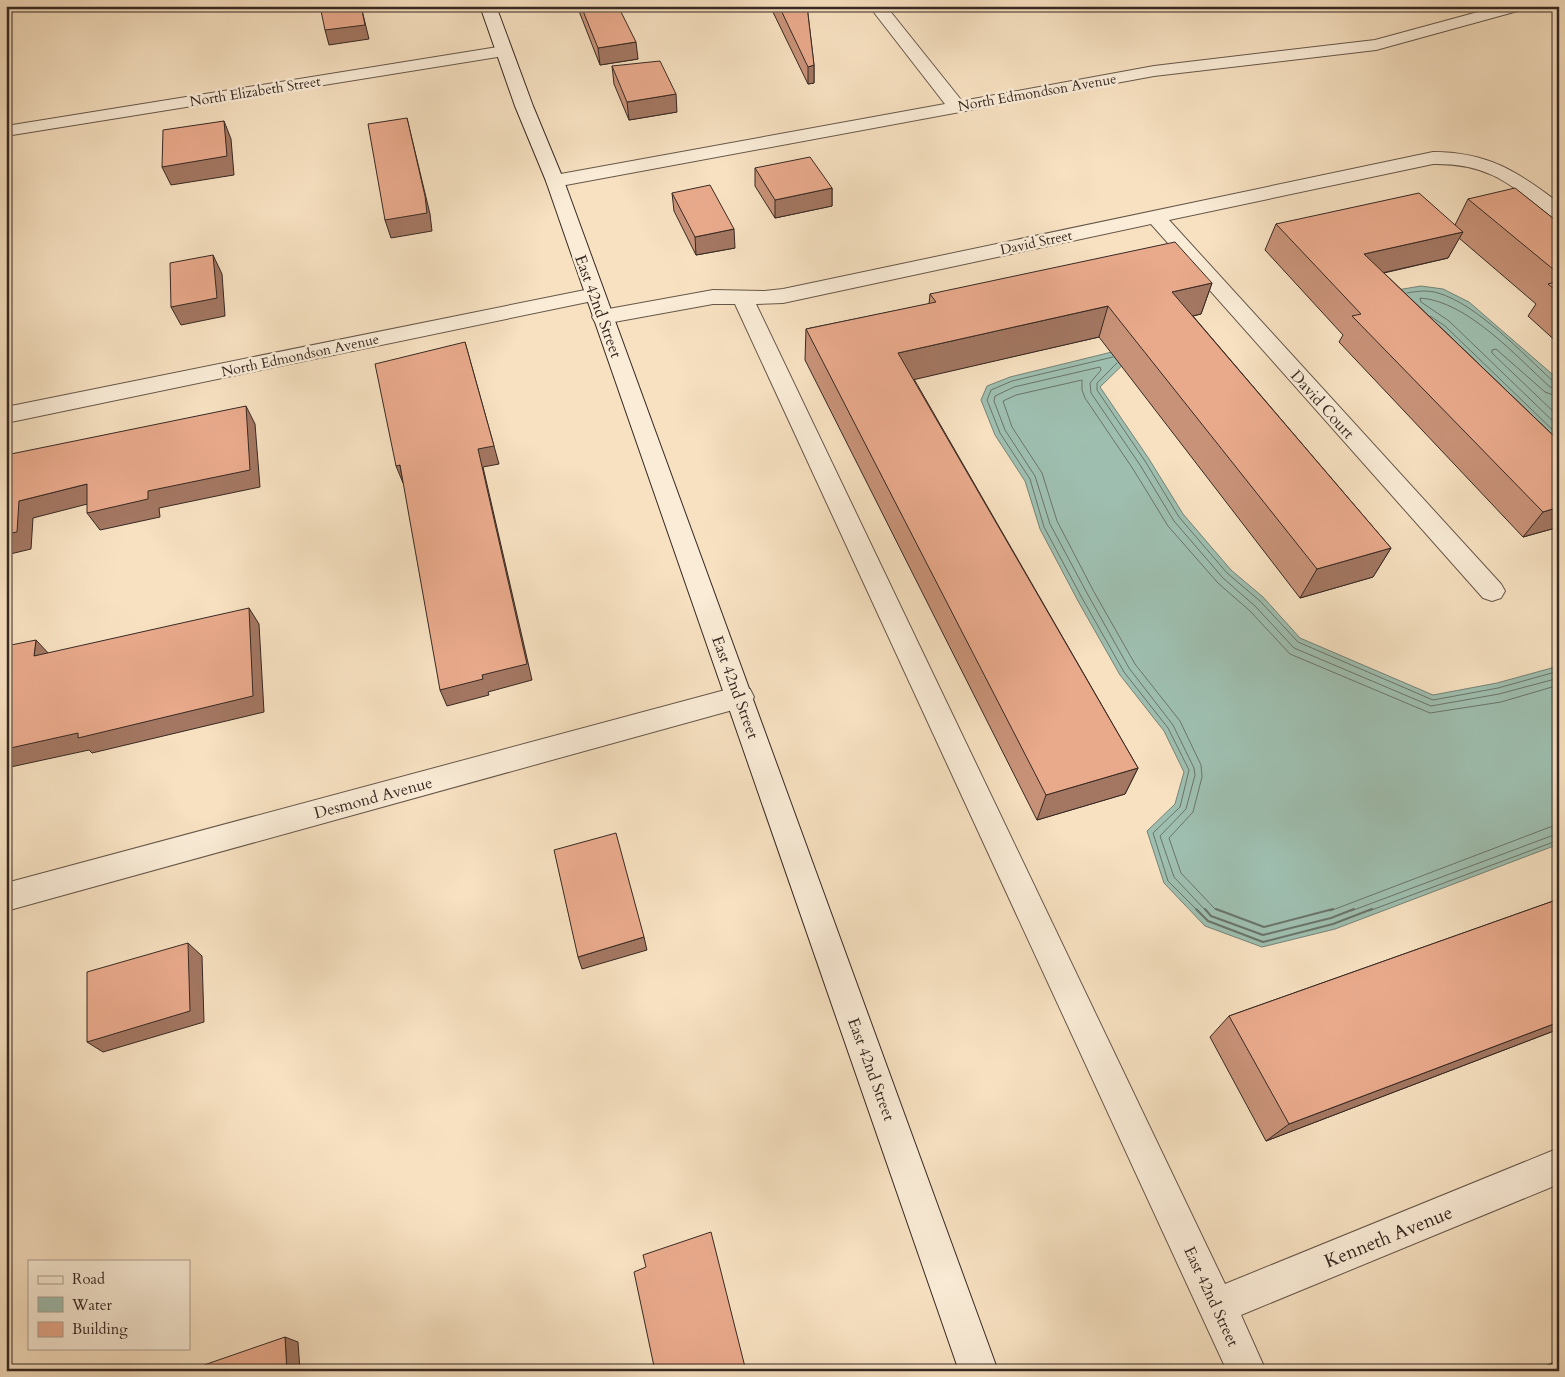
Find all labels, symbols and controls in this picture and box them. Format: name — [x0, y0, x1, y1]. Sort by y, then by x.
street label: North Edmondson Avenue — [956, 69, 1118, 116]
street label: North Elizabeth Street — [188, 72, 322, 111]
street label: David Street — [998, 225, 1075, 259]
street label: East 42nd Street — [569, 252, 627, 361]
street label: North Edmondson Avenue — [220, 329, 381, 381]
street label: David Court — [1285, 365, 1359, 444]
street label: East 42nd Street — [706, 633, 764, 742]
street label: Desmond Avenue — [312, 772, 435, 824]
street label: East 42nd Street — [842, 1015, 900, 1124]
street label: Kenneth Avenue — [1320, 1199, 1456, 1274]
street label: East 42nd Street — [1178, 1243, 1244, 1350]
legend — [28, 1260, 190, 1350]
text: Road — [72, 1269, 105, 1289]
text: Water — [71, 1295, 113, 1315]
text: Building — [72, 1319, 128, 1339]

